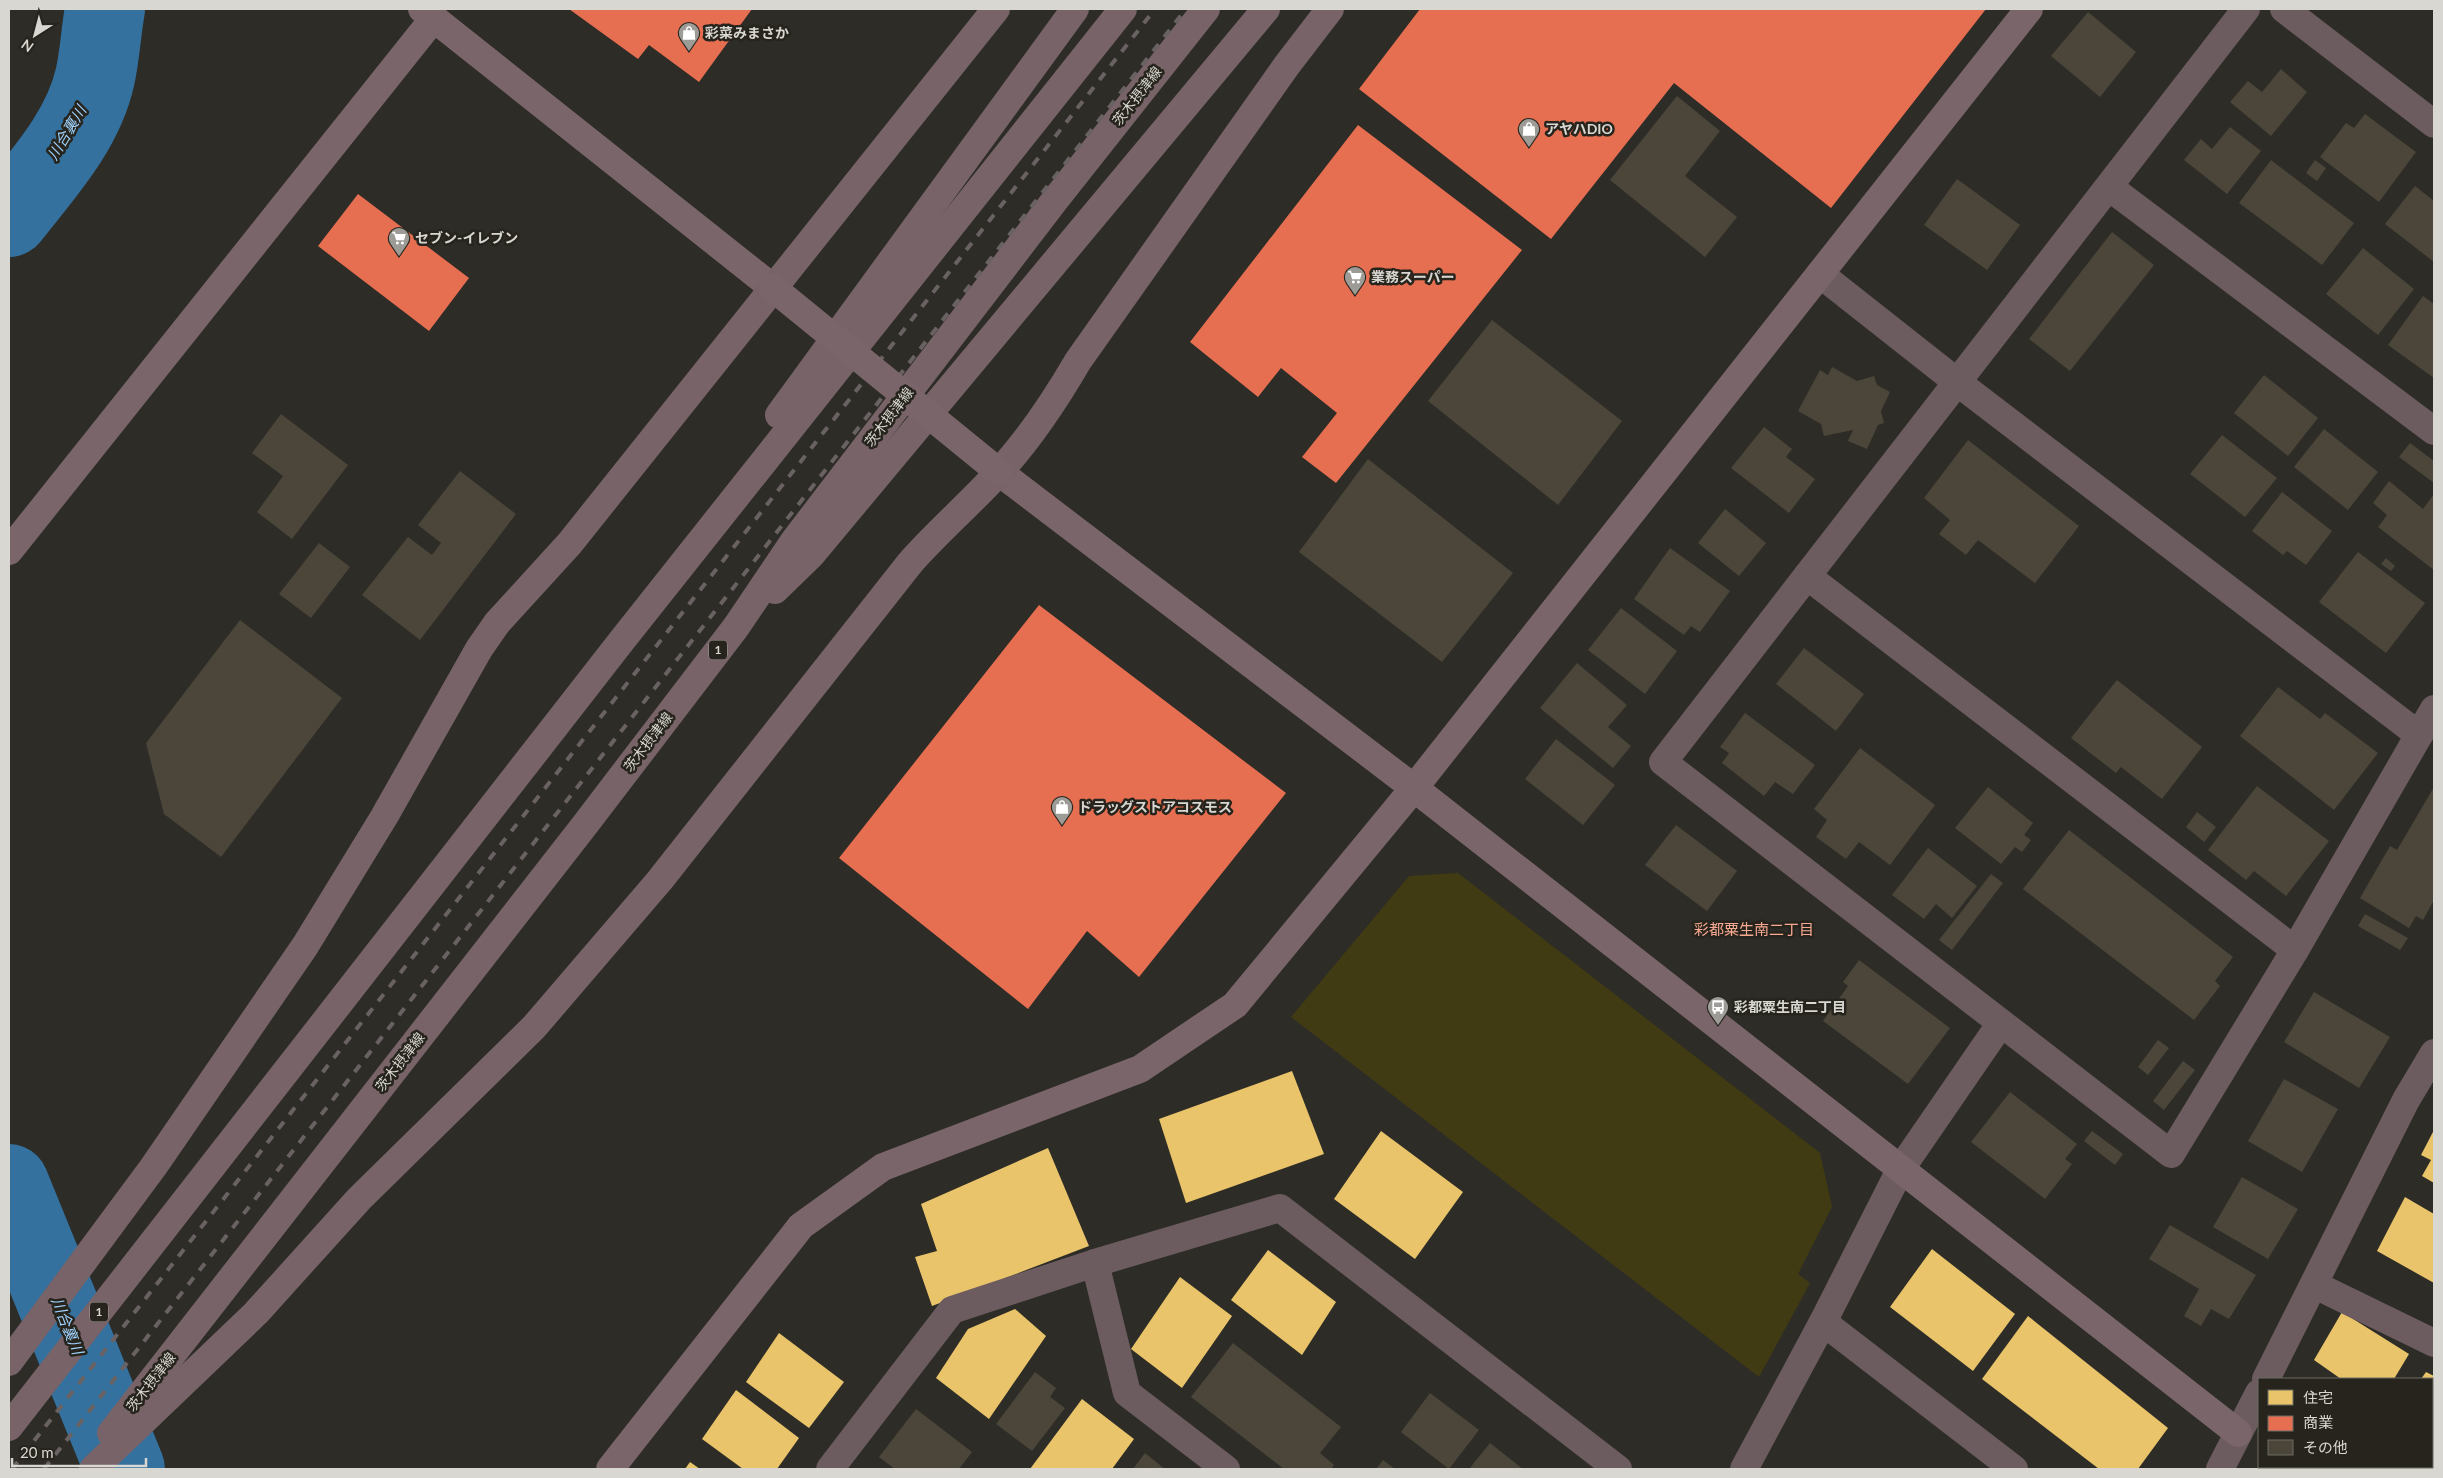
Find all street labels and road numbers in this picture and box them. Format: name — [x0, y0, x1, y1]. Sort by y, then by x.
street label: 茨木摂津線 — [1108, 63, 1165, 129]
street label: 茨木摂津線 — [861, 384, 916, 450]
road number: 1 — [709, 640, 727, 660]
street label: 茨木摂津線 — [620, 709, 675, 775]
street label: 茨木摂津線 — [371, 1029, 428, 1095]
road number: 1 — [90, 1302, 108, 1321]
street label: 茨木摂津線 — [122, 1349, 179, 1415]

